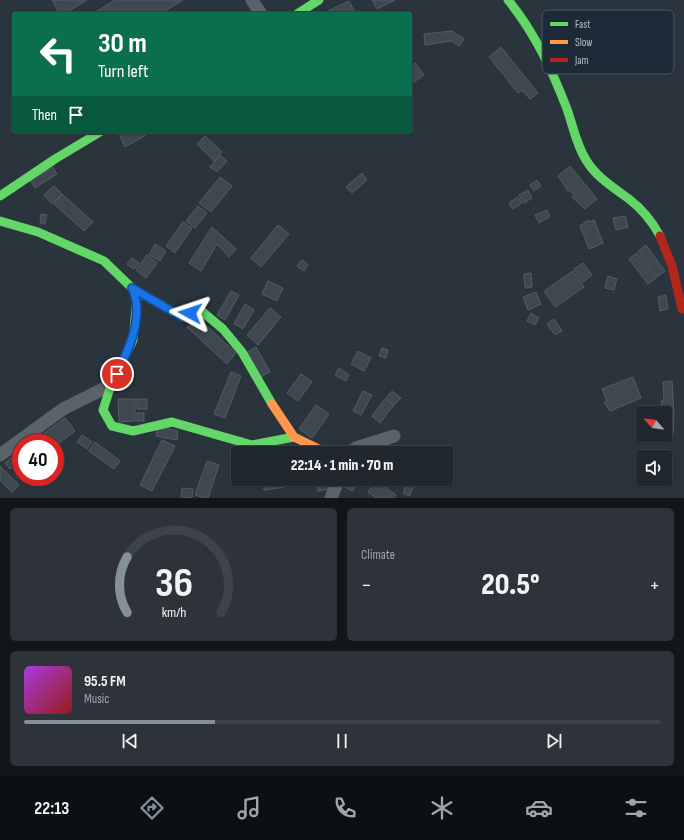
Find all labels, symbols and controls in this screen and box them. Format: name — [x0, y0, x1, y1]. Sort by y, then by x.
legend — [542, 10, 674, 74]
text: Fast — [575, 18, 591, 31]
text: 30 m — [98, 27, 147, 60]
icon: left — [32, 28, 84, 80]
text: Slow — [575, 36, 592, 49]
text: Jam — [574, 54, 589, 67]
text: Turn left — [98, 61, 149, 82]
icon: arrive — [65, 104, 87, 126]
text: Then — [32, 106, 57, 125]
position arrow — [169, 292, 211, 334]
pin — [100, 357, 134, 391]
icon: arrive — [106, 363, 128, 385]
north arrow — [636, 406, 672, 442]
map controls — [636, 406, 672, 486]
speed limit sign: 40 — [12, 434, 64, 486]
button: sound — [636, 450, 672, 486]
text: 22:14 · 1 min · 70 m — [291, 456, 393, 475]
text: Climate — [361, 547, 395, 563]
text: 36 — [154, 558, 193, 607]
text: 20.5° — [481, 567, 540, 603]
text: − — [361, 572, 372, 599]
text: + — [649, 572, 660, 599]
text: km/h — [161, 603, 186, 620]
text: 95.5 FM — [84, 672, 126, 691]
text: Music — [84, 691, 109, 707]
icon: previous — [119, 730, 141, 752]
icon: pause — [331, 730, 353, 752]
icon: next — [543, 730, 565, 752]
icon: directions — [138, 794, 166, 822]
icon: music — [235, 794, 263, 822]
icon: phone — [331, 794, 359, 822]
icon: climate — [428, 794, 456, 822]
icon: car — [525, 794, 553, 822]
icon: filters — [622, 794, 650, 822]
text: 22:13 — [34, 798, 69, 819]

